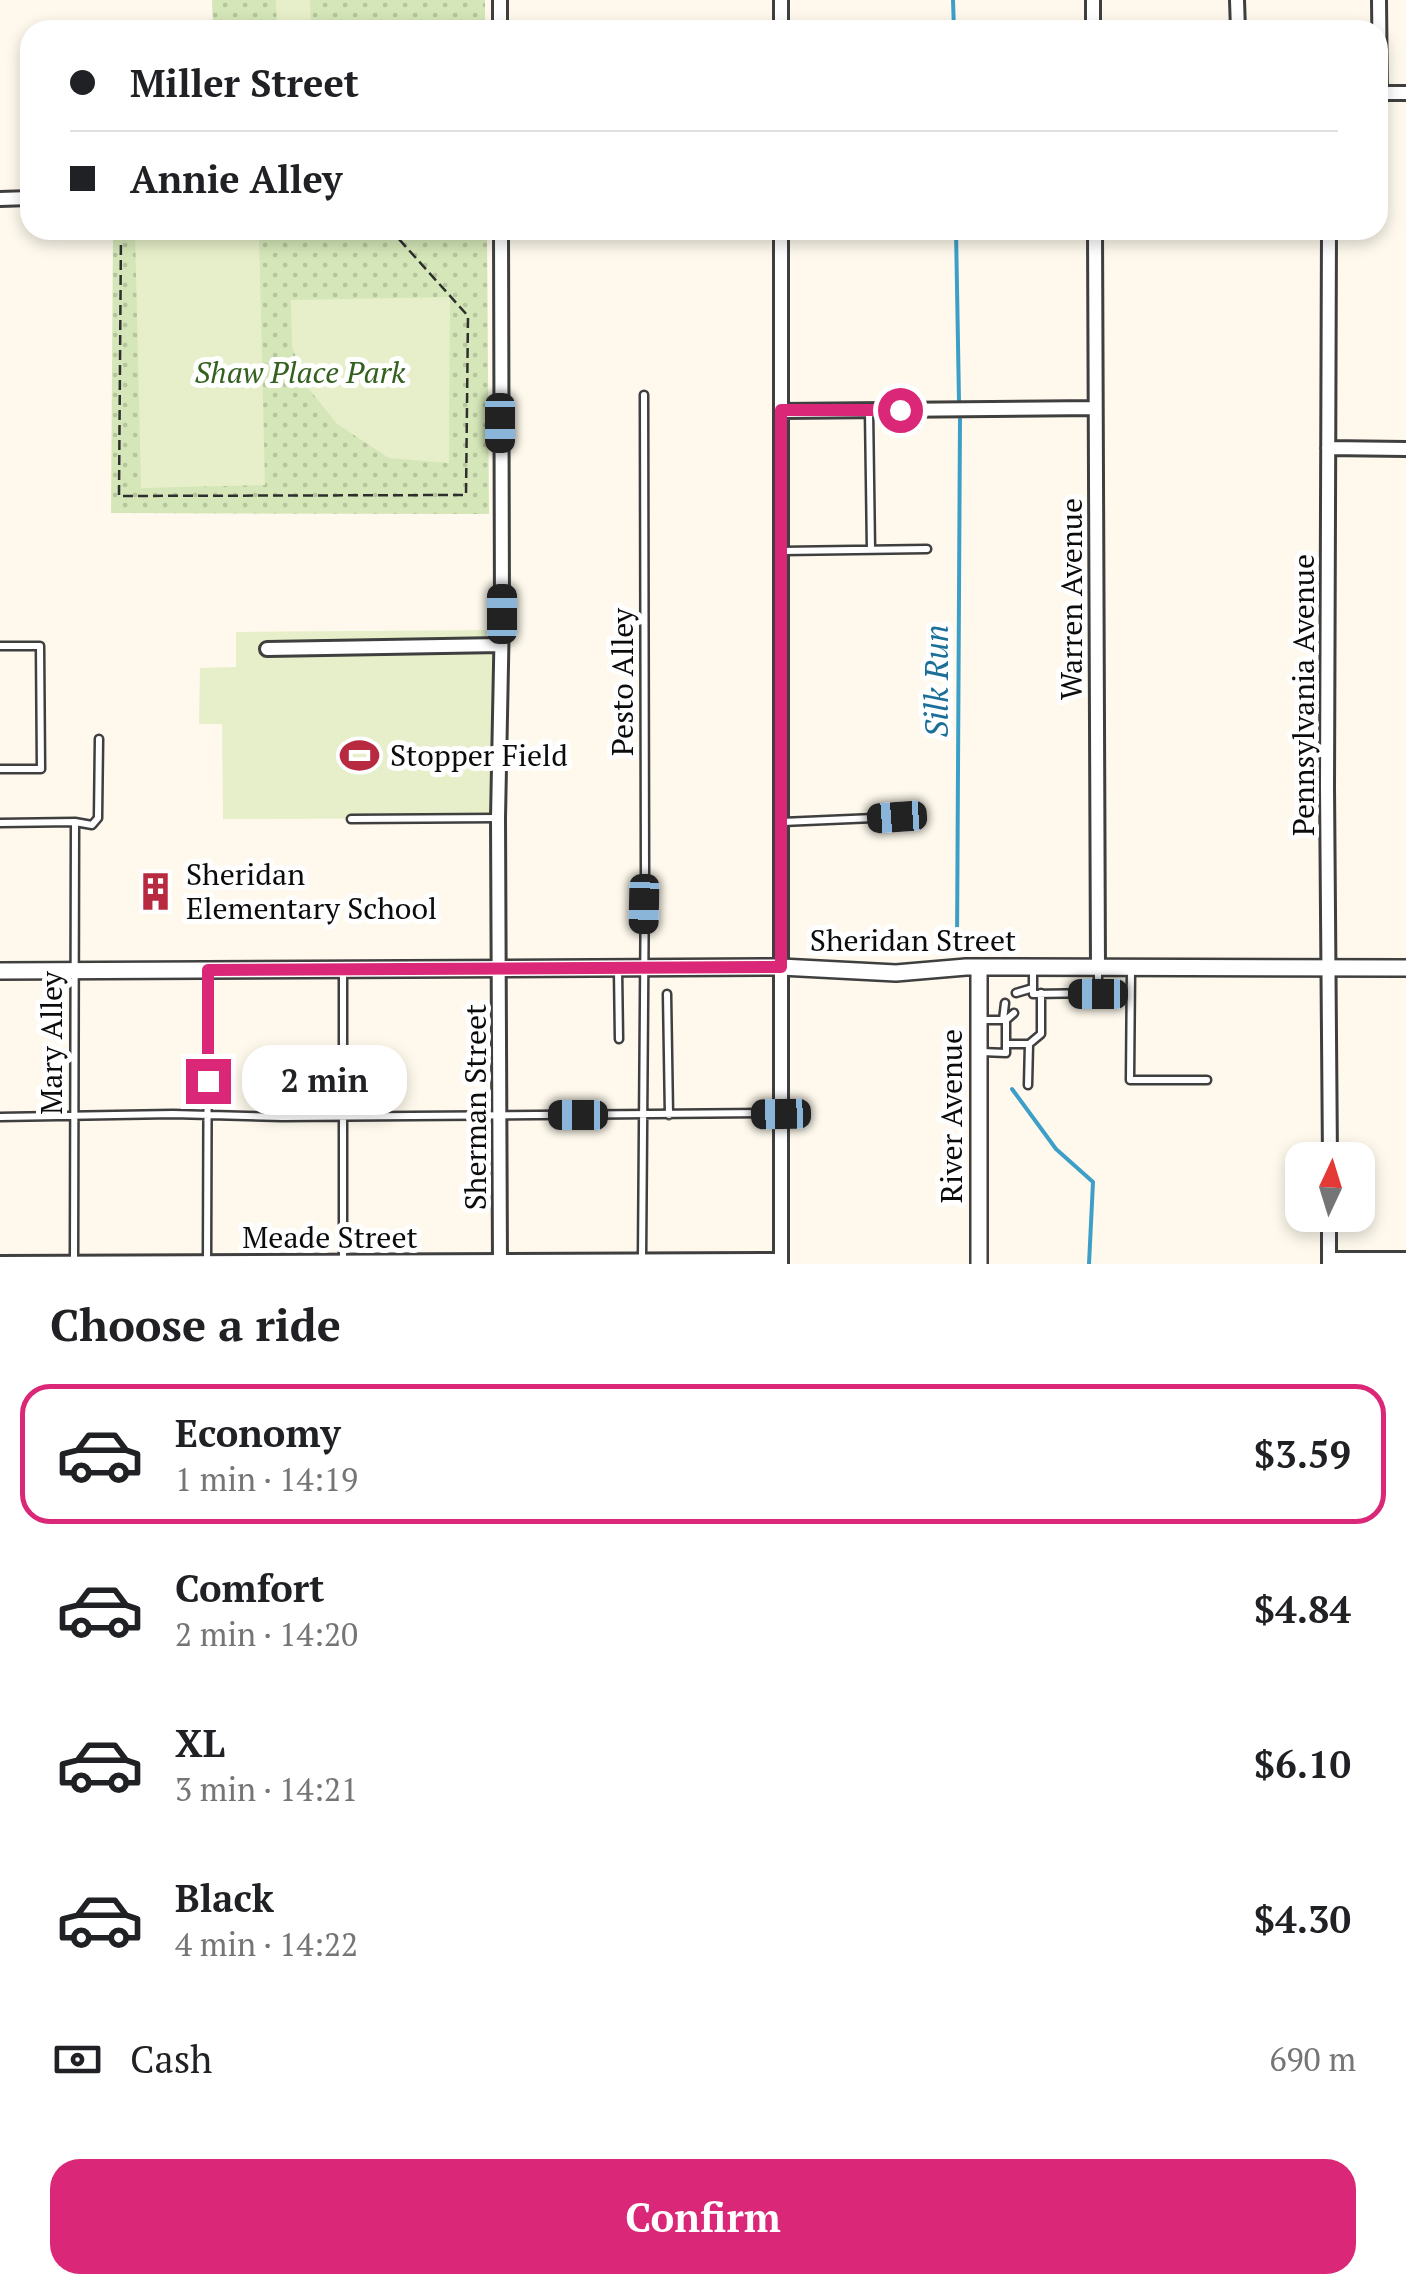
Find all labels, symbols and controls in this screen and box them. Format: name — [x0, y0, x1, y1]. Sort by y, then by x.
text: Miller Street — [130, 58, 359, 108]
text: Annie Alley — [130, 154, 342, 204]
park label: Shaw Place Park — [195, 352, 406, 392]
route start — [878, 388, 923, 433]
car — [485, 393, 515, 453]
street label: Warren Avenue — [1051, 498, 1091, 700]
street label: Pennsylvania Avenue — [1283, 554, 1323, 836]
car — [487, 584, 517, 644]
street label: Pesto Alley — [602, 607, 642, 756]
water label: Silk Run — [915, 625, 957, 737]
sports icon: Stopper Field — [339, 734, 381, 776]
place label: Stopper Field — [390, 735, 568, 775]
car — [866, 800, 928, 834]
place label: Sheridan Elementary School — [186, 854, 437, 928]
building icon: Sheridan Elementary School — [135, 870, 177, 912]
car — [628, 874, 660, 934]
street label: Sheridan Street — [810, 920, 1016, 960]
street label: Mary Alley — [31, 970, 71, 1115]
car — [1068, 979, 1128, 1009]
street label: Sherman Street — [455, 1004, 495, 1210]
street label: River Avenue — [931, 1029, 971, 1203]
callout: 2 min — [243, 1046, 408, 1116]
route end — [186, 1059, 231, 1104]
text: 2 min — [281, 1059, 368, 1101]
car — [751, 1098, 811, 1130]
car — [548, 1100, 608, 1130]
north arrow — [1285, 1142, 1375, 1232]
map controls — [1285, 1142, 1375, 1232]
street label: Meade Street — [242, 1217, 418, 1257]
text: Choose a ride — [50, 1294, 341, 1354]
text: Economy — [175, 1408, 341, 1458]
icon: car — [55, 1409, 145, 1499]
text: $3.59 — [1254, 1429, 1351, 1479]
text: 1 min · 14:19 — [175, 1458, 358, 1500]
text: Comfort — [175, 1563, 324, 1613]
icon: car — [55, 1564, 145, 1654]
text: $4.84 — [1254, 1584, 1351, 1634]
text: 2 min · 14:20 — [175, 1613, 358, 1655]
text: XL — [175, 1718, 225, 1768]
icon: car — [55, 1719, 145, 1809]
text: $6.10 — [1254, 1739, 1351, 1789]
text: 3 min · 14:21 — [175, 1768, 358, 1810]
text: Black — [175, 1873, 274, 1923]
icon: car — [55, 1874, 145, 1964]
text: $4.30 — [1254, 1894, 1351, 1944]
text: 4 min · 14:22 — [175, 1923, 358, 1965]
icon: cash — [50, 2032, 105, 2087]
text: Cash — [130, 2034, 212, 2084]
text: 690 m — [1269, 2038, 1356, 2080]
button: Confirm — [50, 2159, 1356, 2274]

